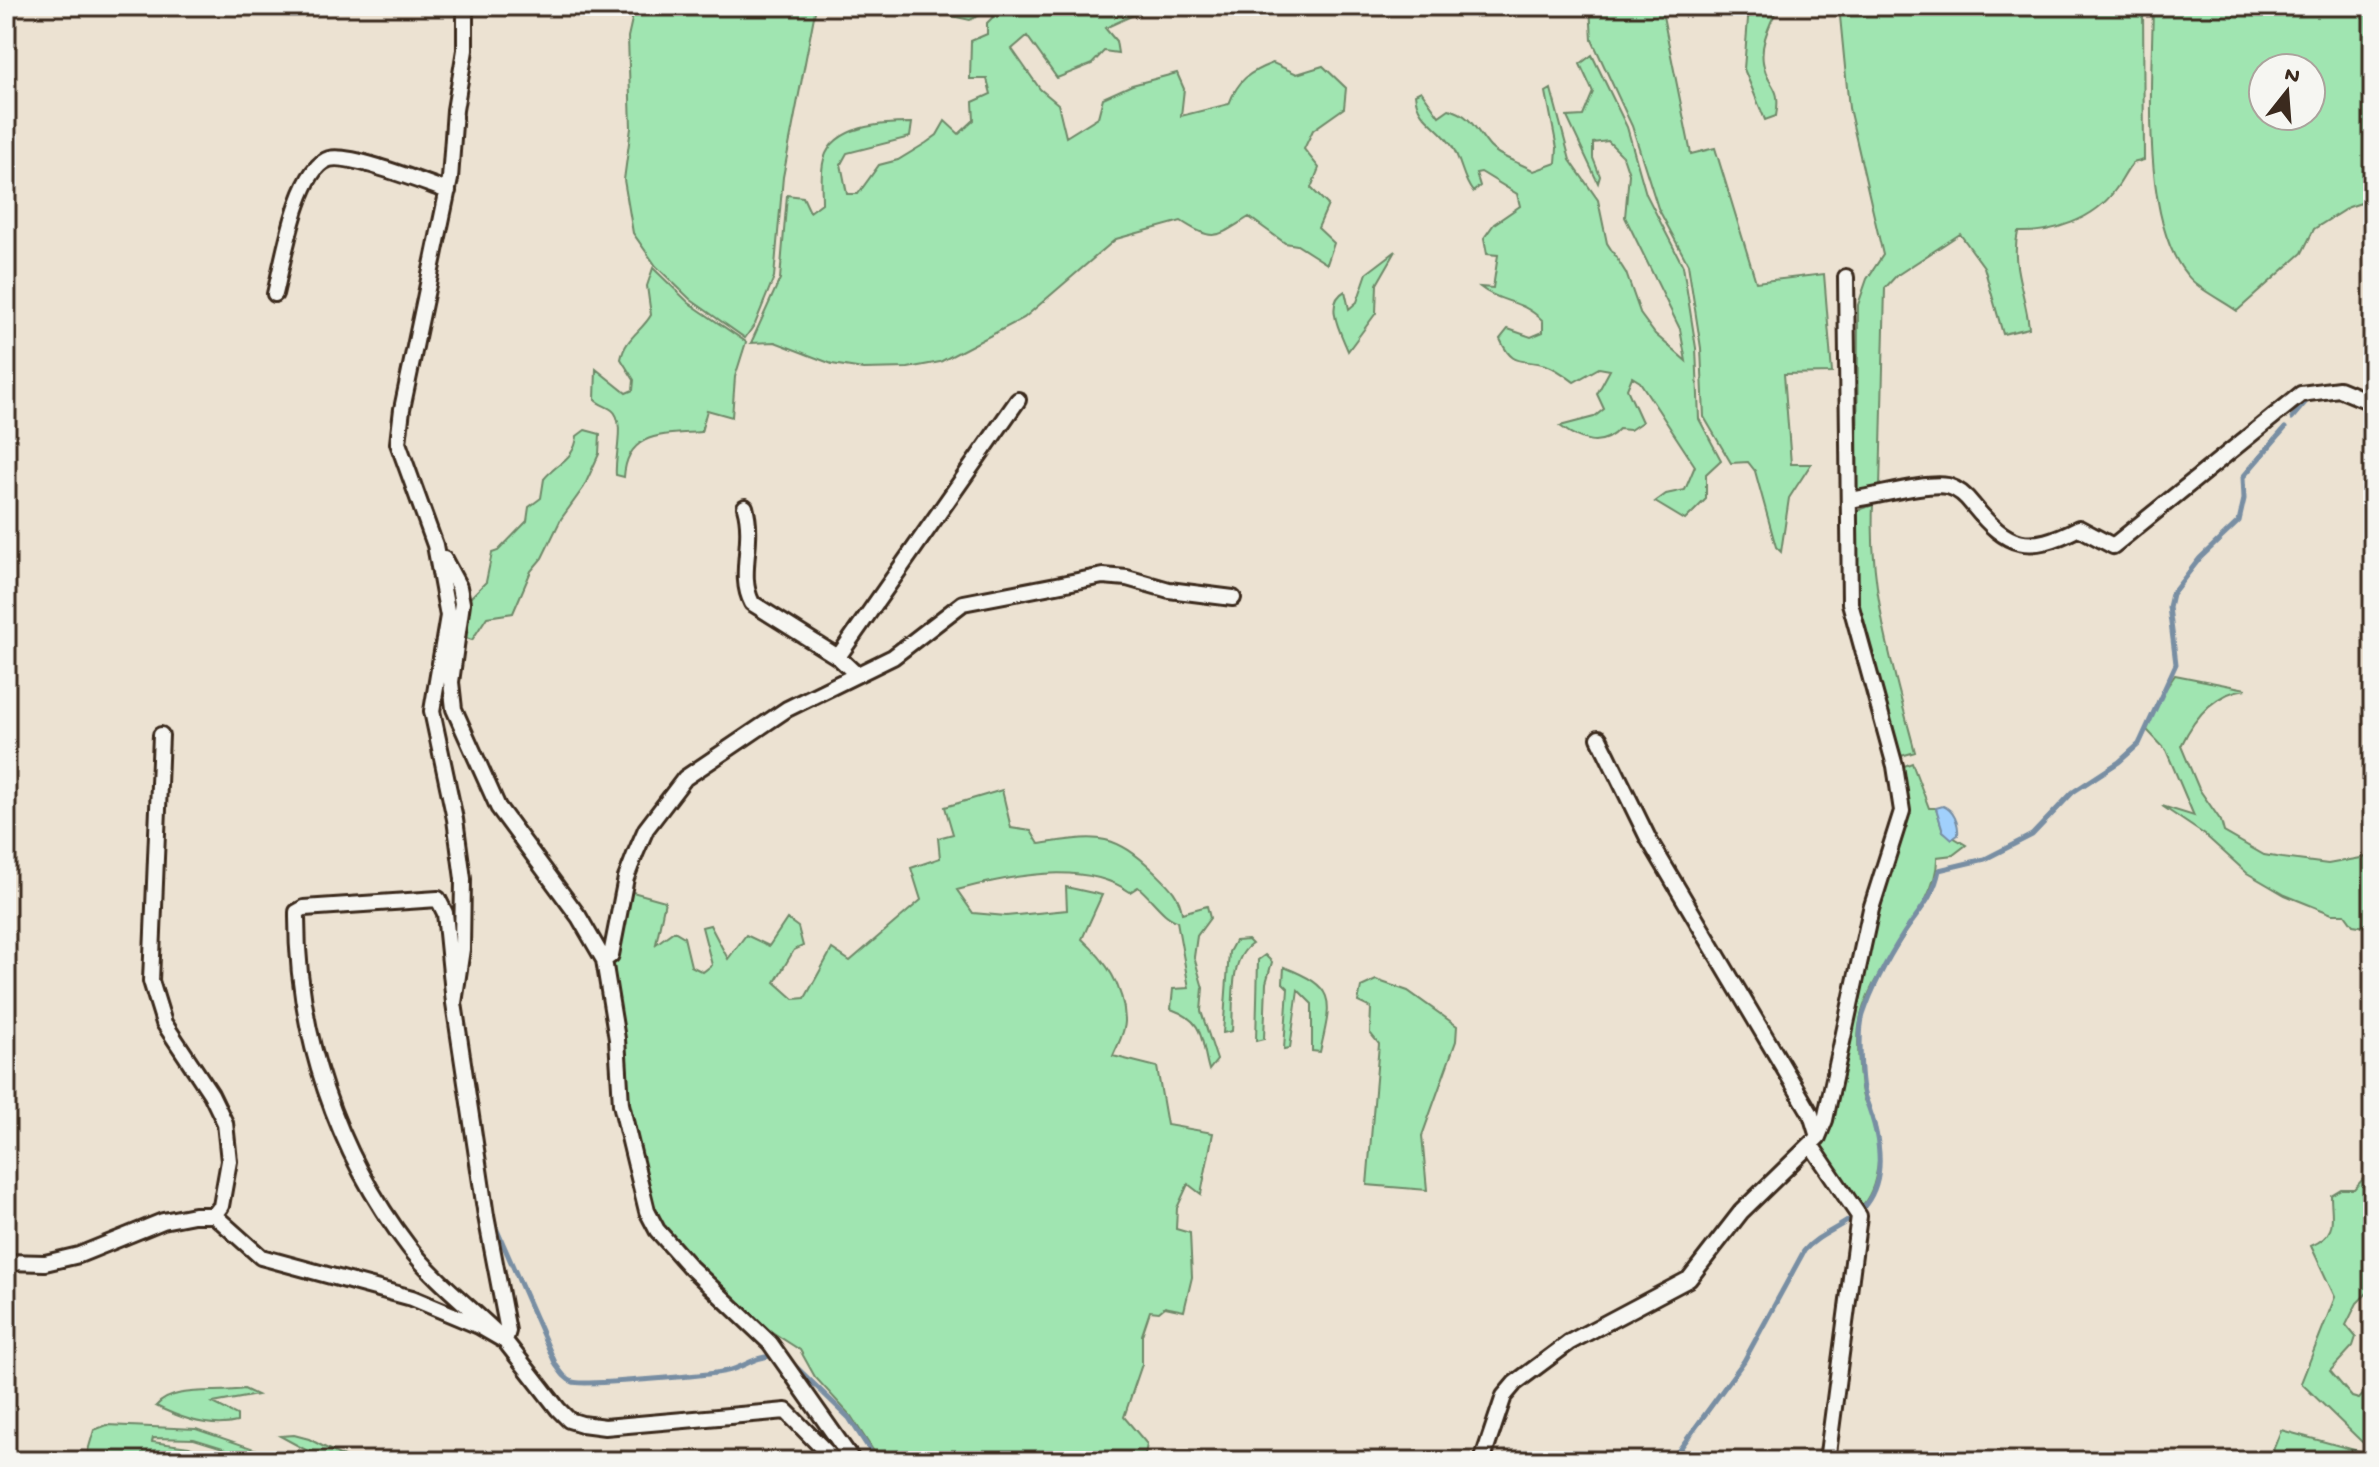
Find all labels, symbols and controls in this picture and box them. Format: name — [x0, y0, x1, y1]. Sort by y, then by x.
north arrow — [2247, 52, 2327, 132]
text: N — [2281, 62, 2302, 91]

